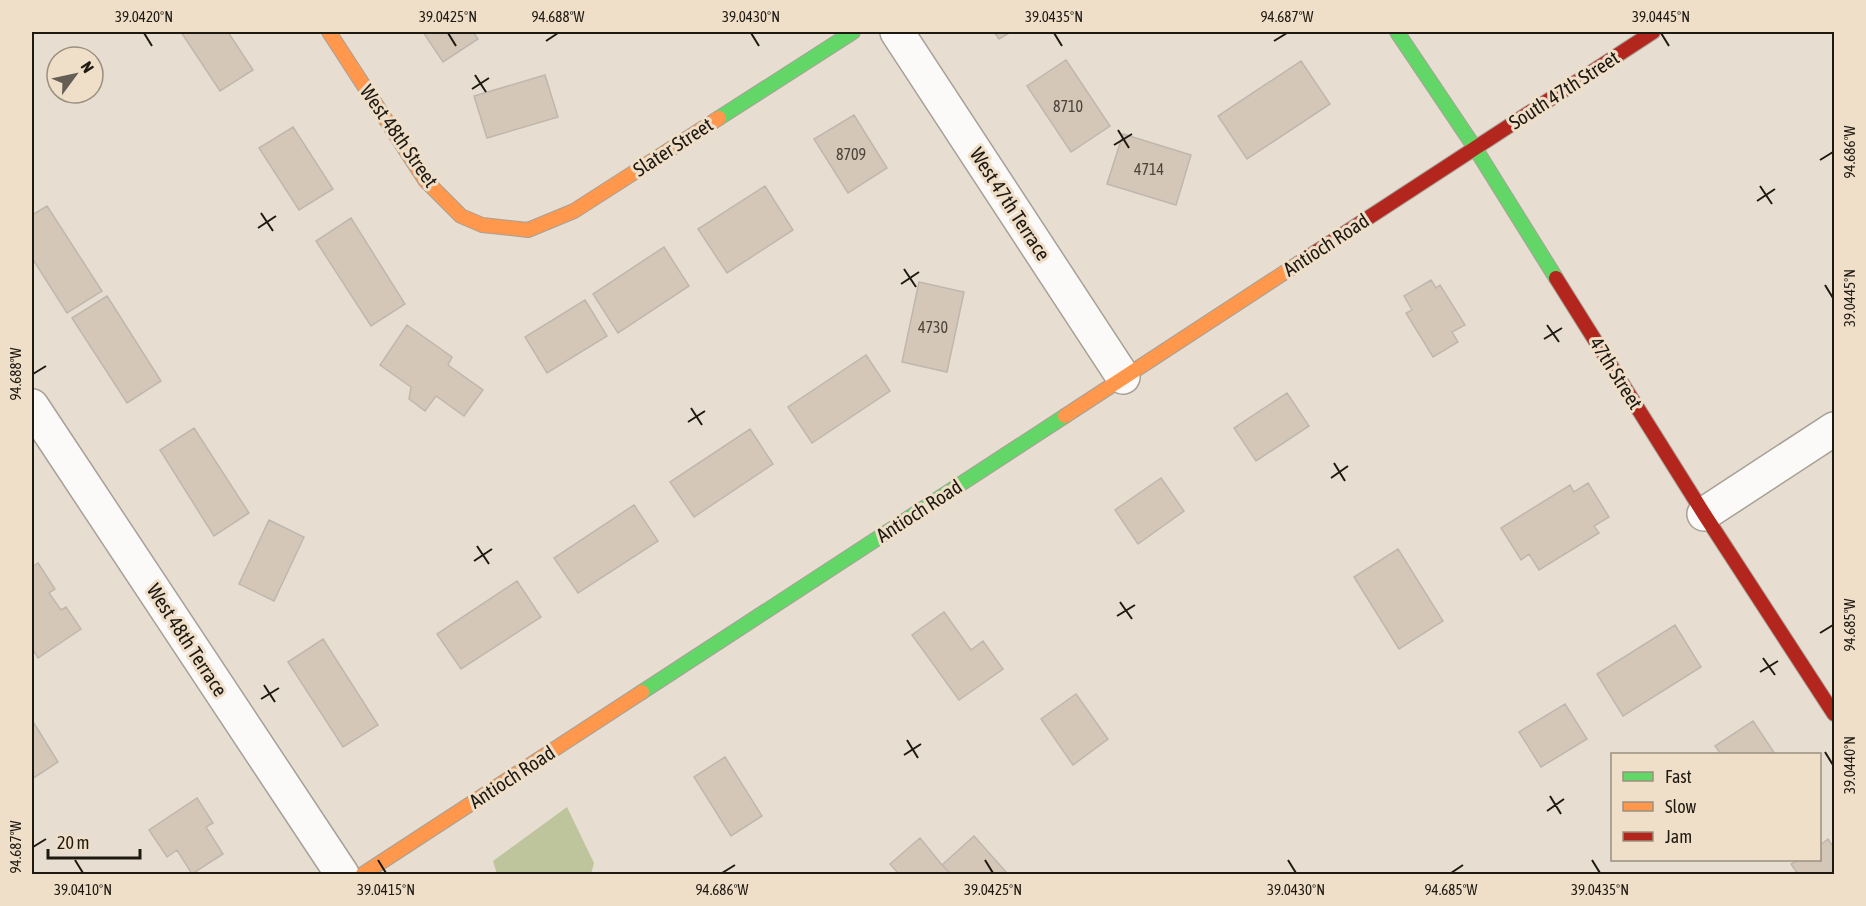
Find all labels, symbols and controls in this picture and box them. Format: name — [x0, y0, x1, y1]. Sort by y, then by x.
text: 39.0420°N — [115, 8, 173, 25]
text: 39.0425°N — [419, 8, 477, 25]
text: 94.688°W — [532, 8, 585, 25]
text: 39.0430°N — [722, 8, 780, 25]
text: 39.0435°N — [1025, 8, 1083, 25]
text: 94.687°W — [1261, 8, 1314, 25]
text: 39.0445°N — [1632, 8, 1690, 25]
north arrow — [45, 45, 105, 105]
street label: South 47th Street — [1504, 45, 1623, 134]
text: N — [77, 58, 98, 76]
street label: West 48th Street — [356, 80, 443, 191]
house number: 8710 — [1053, 97, 1083, 115]
street label: Slater Street — [629, 112, 717, 181]
text: 94.686°W — [1841, 125, 1858, 178]
street label: West 47th Terrace — [966, 143, 1055, 264]
house number: 8709 — [836, 145, 866, 163]
house number: 4714 — [1134, 160, 1164, 178]
street label: Antioch Road — [1279, 208, 1373, 281]
text: 39.0445°N — [1841, 269, 1858, 327]
house number: 4730 — [918, 318, 948, 336]
street label: 47th Street — [1585, 332, 1648, 413]
text: 94.688°W — [7, 347, 24, 400]
street label: Antioch Road — [872, 474, 966, 547]
street label: West 48th Terrace — [143, 579, 232, 700]
text: 94.685°W — [1841, 598, 1858, 651]
text: 39.0440°N — [1841, 736, 1858, 794]
street label: Antioch Road — [465, 740, 559, 813]
legend — [1611, 753, 1821, 861]
text: Fast — [1665, 766, 1692, 787]
text: Slow — [1665, 796, 1696, 817]
text: 94.687°W — [7, 820, 24, 873]
scale bar — [48, 822, 140, 860]
text: Jam — [1665, 826, 1692, 847]
text: 20 m — [57, 832, 89, 853]
text: 39.0410°N — [54, 881, 112, 898]
text: 39.0415°N — [357, 881, 415, 898]
text: 94.686°W — [696, 881, 749, 898]
text: 39.0425°N — [964, 881, 1022, 898]
text: 39.0430°N — [1267, 881, 1325, 898]
text: 94.685°W — [1425, 881, 1478, 898]
text: 39.0435°N — [1571, 881, 1629, 898]

